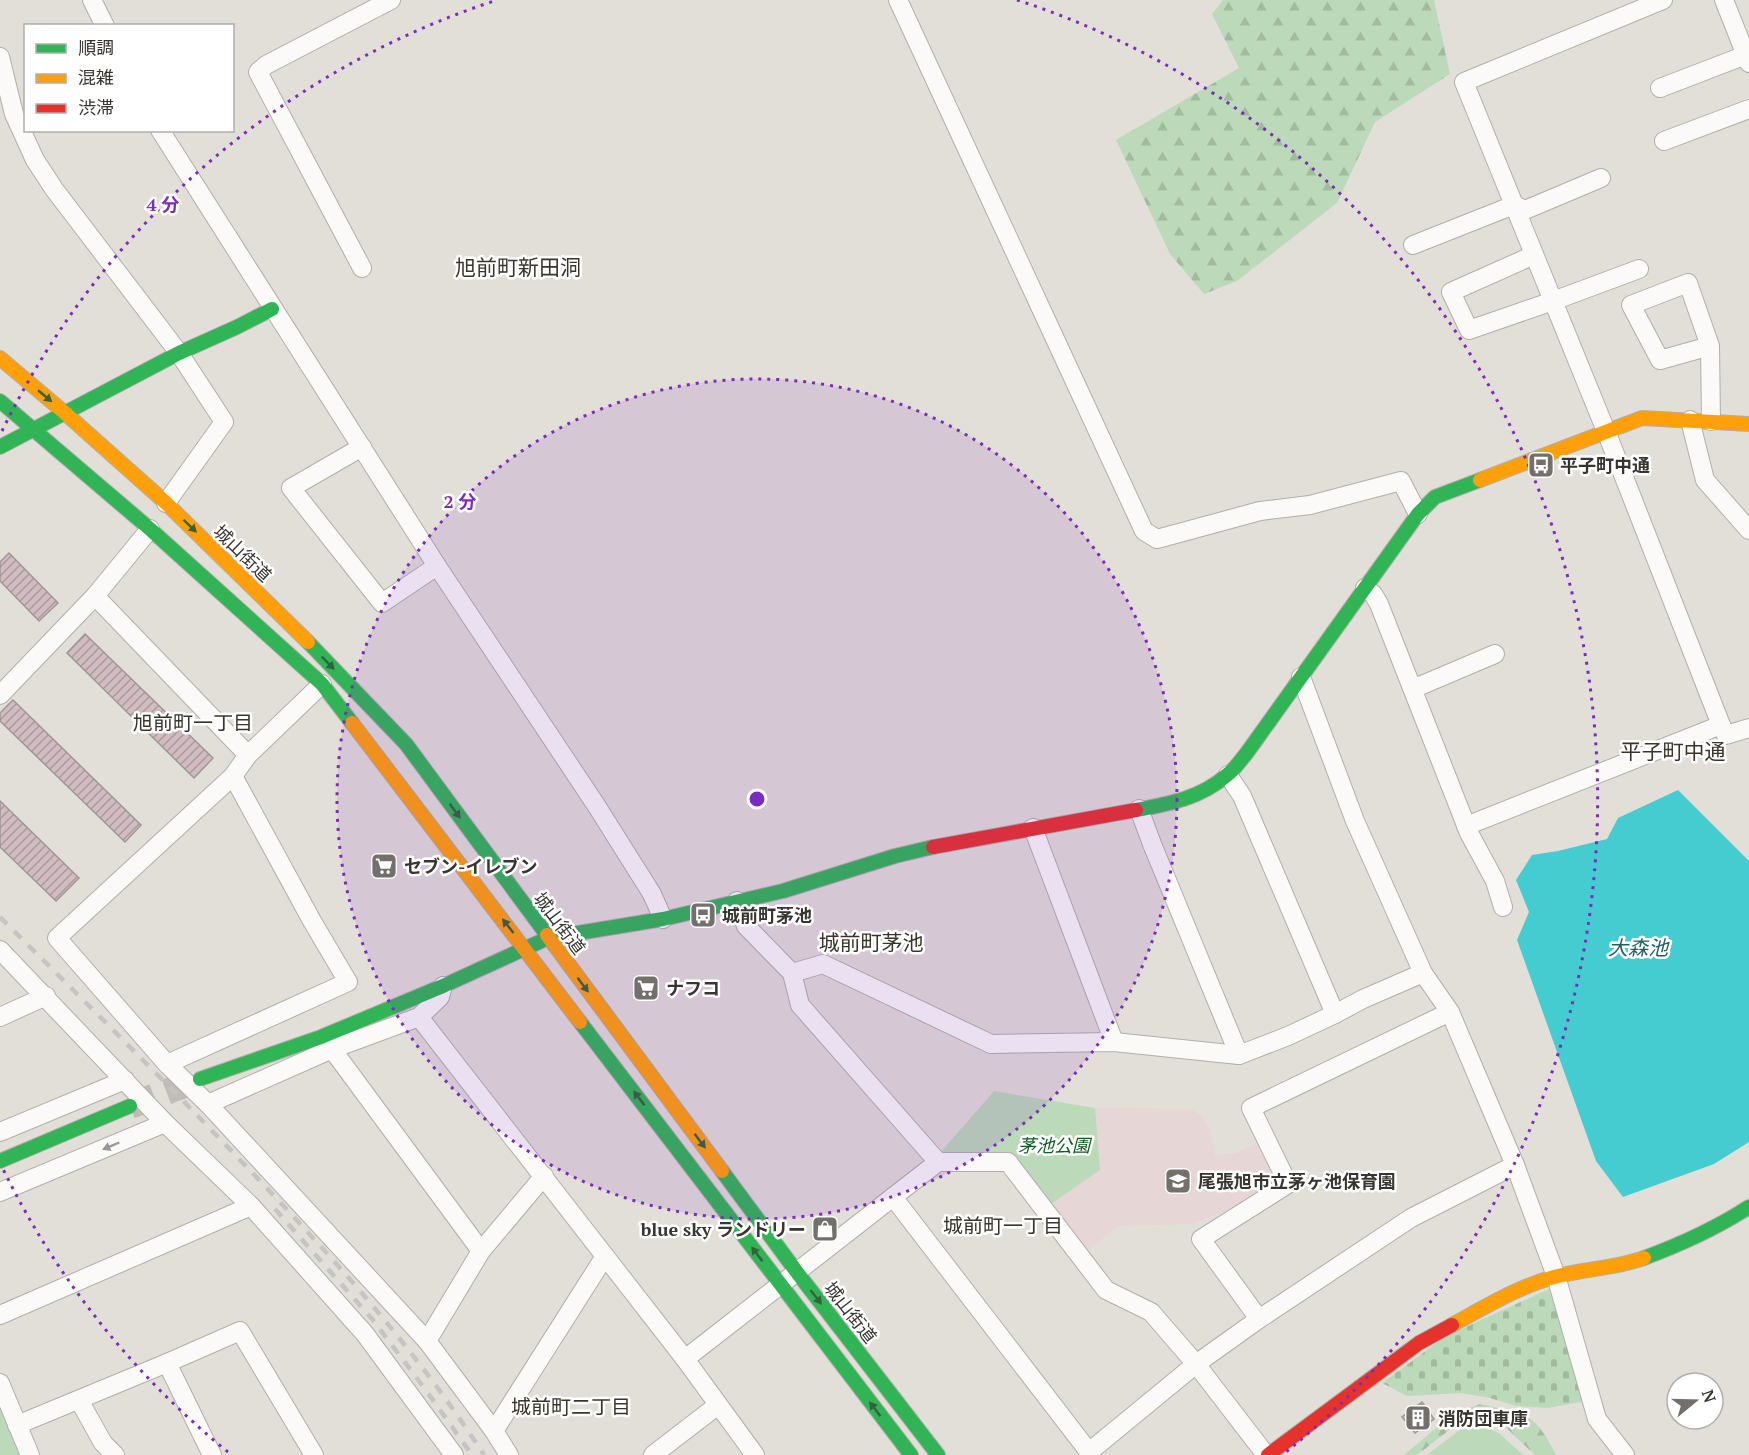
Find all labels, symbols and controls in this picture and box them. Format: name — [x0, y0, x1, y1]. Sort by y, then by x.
legend — [24, 24, 234, 132]
text: 順調 — [78, 35, 114, 59]
text: 混雑 — [78, 65, 114, 89]
text: 渋滞 — [78, 95, 114, 119]
text: 4 分 — [146, 192, 180, 216]
district label: 旭前町新田洞 — [455, 253, 581, 281]
one-way arrow — [37, 389, 52, 402]
bus stop icon: 平子町中通 — [1526, 450, 1556, 480]
place label: 平子町中通 — [1560, 453, 1650, 477]
text: 2 分 — [443, 489, 477, 513]
one-way arrow — [182, 519, 197, 533]
street label: 城山街道 — [209, 519, 277, 587]
one-way arrow — [321, 656, 335, 670]
district label: 旭前町一丁目 — [133, 709, 253, 736]
district label: 平子町中通 — [1621, 737, 1726, 765]
centre of rings — [747, 789, 767, 809]
one-way arrow — [449, 803, 461, 819]
supermarket icon: セブン-イレブン — [369, 851, 399, 881]
place label: セブン-イレブン — [404, 854, 537, 878]
street label: 城山街道 — [529, 887, 591, 959]
bus stop icon: 城前町茅池 — [688, 900, 718, 930]
place label: 城前町茅池 — [722, 903, 812, 927]
one-way arrow — [502, 919, 514, 935]
district label: 城前町茅池 — [819, 928, 924, 956]
water label: 大森池 — [1608, 934, 1670, 961]
supermarket icon: ナフコ — [631, 973, 661, 1003]
one-way arrow — [577, 976, 589, 992]
place label: ナフコ — [666, 976, 720, 1000]
one-way arrow — [633, 1091, 645, 1107]
one-way arrow — [693, 1133, 706, 1149]
park label: 茅池公園 — [1018, 1133, 1093, 1157]
one-way arrow — [102, 1141, 120, 1151]
school or university icon: 尾張旭市立茅ヶ池保育園 — [1163, 1166, 1193, 1196]
place label: 尾張旭市立茅ヶ池保育園 — [1198, 1169, 1396, 1193]
district label: 城前町一丁目 — [943, 1212, 1063, 1239]
shop icon: blue sky ランドリー — [810, 1214, 840, 1244]
place label: blue sky ランドリー — [640, 1217, 806, 1241]
one-way arrow — [751, 1246, 763, 1262]
street label: 城山街道 — [819, 1276, 883, 1348]
one-way arrow — [810, 1290, 822, 1305]
north arrow — [1665, 1371, 1725, 1431]
text: N — [1697, 1387, 1722, 1405]
district label: 城前町二丁目 — [511, 1393, 631, 1420]
one-way arrow — [870, 1401, 882, 1416]
building icon: 消防団車庫 — [1403, 1403, 1433, 1433]
place label: 消防団車庫 — [1438, 1406, 1528, 1430]

